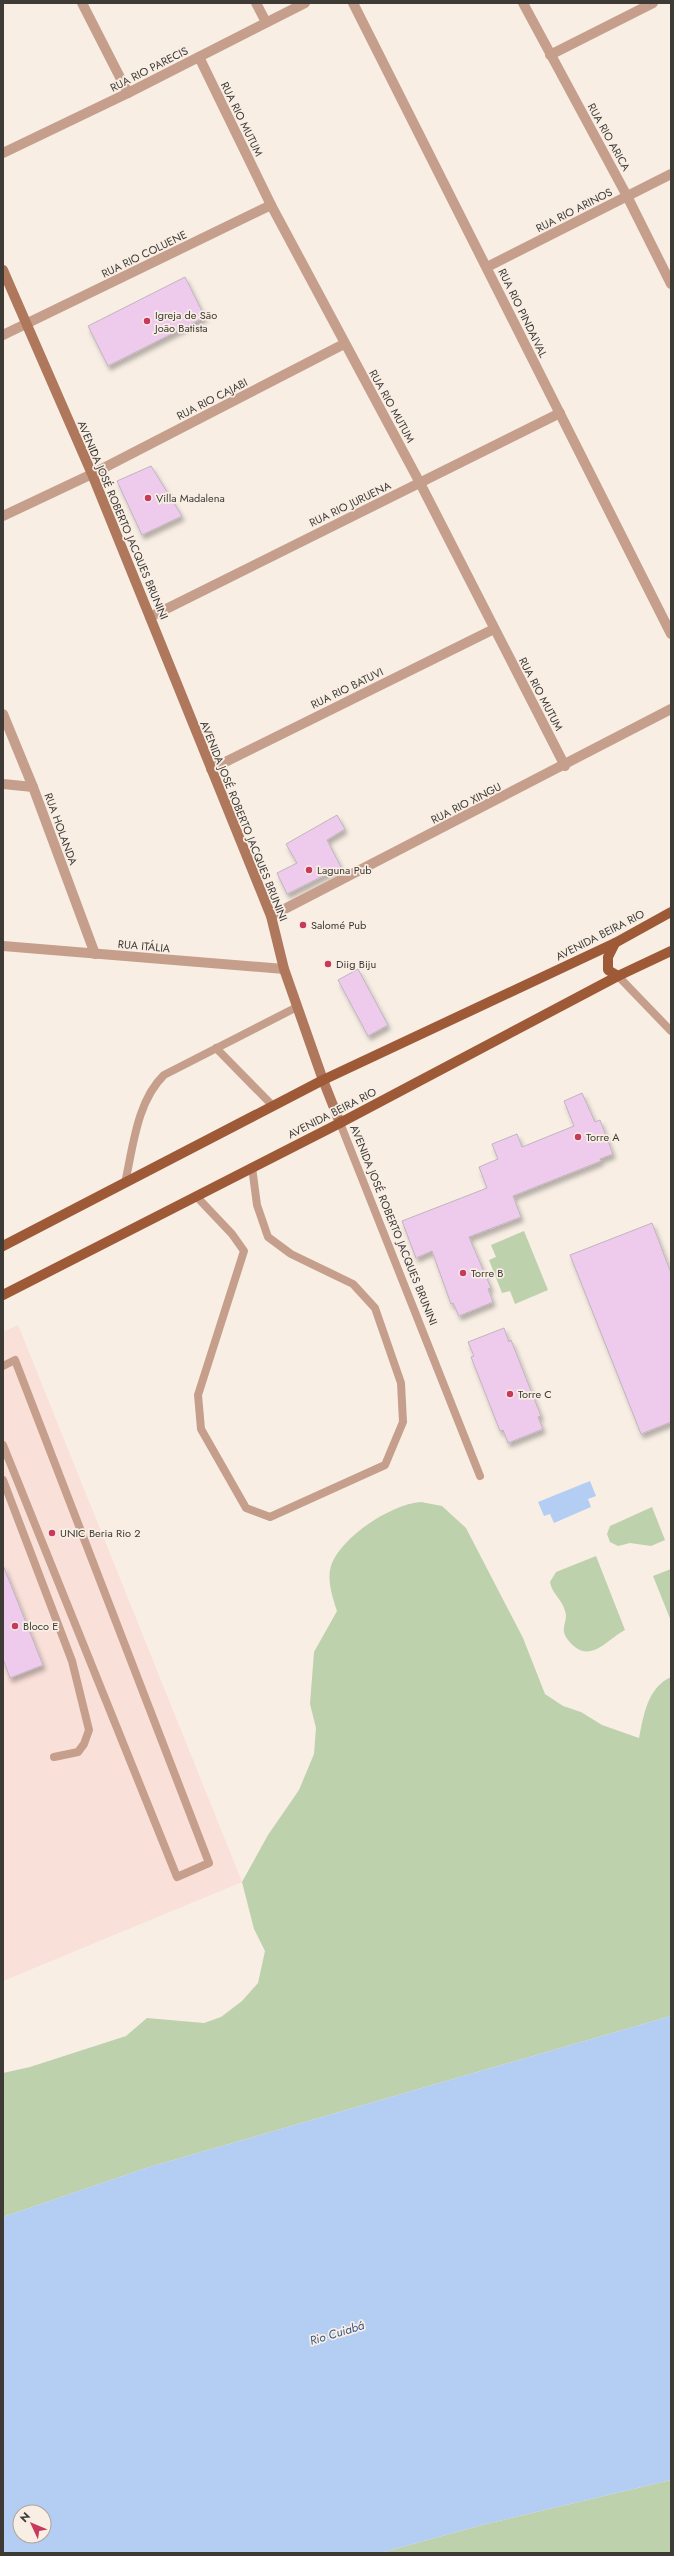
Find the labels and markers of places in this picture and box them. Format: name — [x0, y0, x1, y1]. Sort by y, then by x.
place label: Igreja de São João Batista — [153, 307, 217, 336]
marker: Igreja de São João Batista — [142, 316, 152, 326]
place label: Villa Madalena — [156, 490, 225, 506]
marker: Villa Madalena — [143, 493, 153, 503]
place label: Laguna Pub — [317, 862, 372, 878]
marker: Laguna Pub — [304, 865, 314, 875]
place label: Salomé Pub — [311, 917, 366, 933]
marker: Salomé Pub — [298, 920, 308, 930]
place label: Diig Biju — [336, 956, 376, 972]
marker: Diig Biju — [323, 959, 333, 969]
place label: Torre A — [586, 1129, 620, 1145]
marker: Torre A — [573, 1132, 583, 1142]
place label: Torre B — [471, 1265, 504, 1281]
marker: Torre B — [458, 1268, 468, 1278]
place label: Torre C — [518, 1386, 552, 1402]
marker: Torre C — [505, 1389, 515, 1399]
place label: UNIC Beria Rio 2 — [60, 1525, 141, 1541]
marker: UNIC Beria Rio 2 — [47, 1528, 57, 1538]
place label: Bloco E — [23, 1618, 58, 1634]
marker: Bloco E — [10, 1621, 20, 1631]

